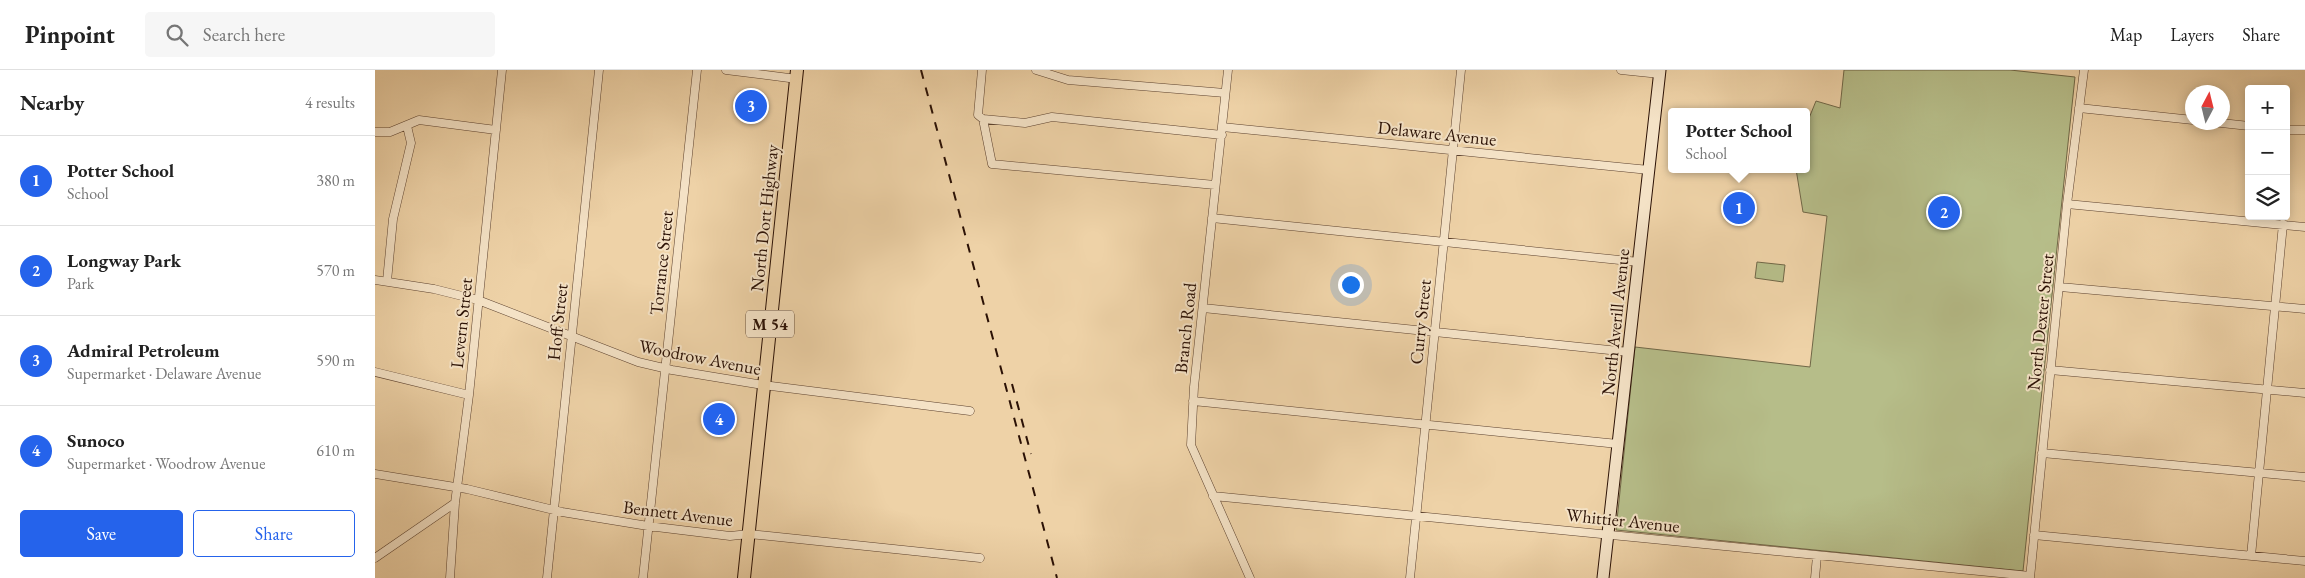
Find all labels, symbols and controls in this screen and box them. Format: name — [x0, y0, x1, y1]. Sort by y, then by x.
search box — [145, 12, 495, 57]
text: Pinpoint — [25, 19, 115, 50]
icon: search — [163, 21, 191, 49]
text: Search here — [203, 22, 285, 47]
text: Map — [2110, 23, 2142, 46]
text: Layers — [2170, 23, 2214, 46]
text: Share — [2242, 23, 2280, 46]
north arrow — [2185, 85, 2230, 130]
map controls — [2245, 85, 2290, 220]
button: + — [2245, 85, 2290, 130]
pin: 3 — [735, 87, 767, 125]
text: Nearby — [20, 89, 84, 116]
text: 4 results — [305, 92, 355, 113]
popup — [1668, 108, 1810, 173]
street label: Delaware Avenue — [1376, 115, 1498, 151]
text: Potter School — [1685, 118, 1793, 143]
button: − — [2245, 130, 2290, 175]
street label: North Dort Highway — [745, 143, 783, 293]
text: School — [1685, 143, 1727, 164]
text: Potter School — [67, 158, 174, 183]
text: 1 — [32, 170, 40, 191]
text: 380 m — [316, 170, 355, 191]
button: layers — [2245, 175, 2290, 220]
text: School — [67, 183, 109, 204]
pin: 1 — [1723, 189, 1755, 227]
pin: 2 — [1928, 193, 1960, 231]
street label: Torrance Street — [644, 209, 678, 316]
street label: North Averill Avenue — [1596, 247, 1634, 397]
text: Longway Park — [67, 248, 181, 273]
street label: North Dexter Street — [2021, 252, 2059, 392]
text: 2 — [32, 260, 40, 281]
text: 570 m — [316, 260, 355, 281]
your location — [1338, 272, 1364, 298]
text: Park — [67, 273, 94, 294]
street label: Levern Street — [445, 276, 477, 369]
street label: Curry Street — [1404, 278, 1436, 366]
street label: Branch Road — [1169, 281, 1201, 375]
street label: Hoff Street — [542, 282, 572, 361]
road number: M 54 — [746, 310, 794, 338]
street label: Woodrow Avenue — [637, 334, 763, 380]
text: Admiral Petroleum — [67, 338, 220, 363]
text: 3 — [32, 350, 40, 371]
text: 590 m — [316, 350, 355, 371]
text: Supermarket · Delaware Avenue — [67, 363, 261, 384]
pin: 4 — [703, 400, 735, 438]
text: Sunoco — [67, 428, 124, 453]
text: 4 — [32, 440, 40, 461]
text: 610 m — [316, 440, 355, 461]
text: Supermarket · Woodrow Avenue — [67, 453, 265, 474]
street label: Bennett Avenue — [622, 495, 734, 531]
street label: Whittier Avenue — [1565, 503, 1681, 537]
button: Save — [20, 510, 183, 557]
button: Share — [193, 510, 355, 557]

